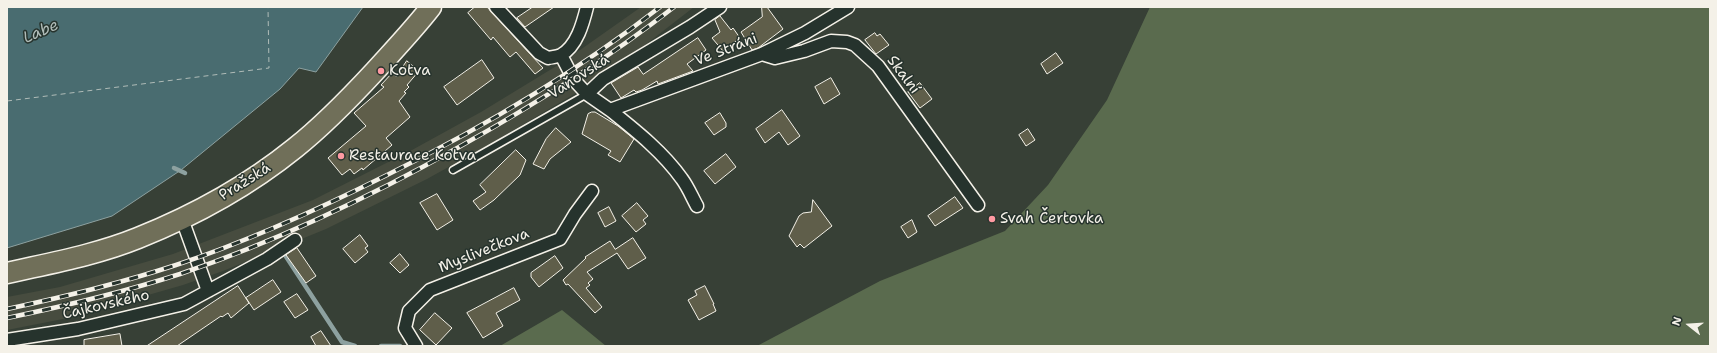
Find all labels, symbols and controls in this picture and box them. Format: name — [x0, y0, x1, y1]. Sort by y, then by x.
water label: Labe — [20, 16, 62, 48]
street label: Ve Stráni — [692, 30, 760, 70]
street label: Vaňovská — [545, 51, 613, 103]
street label: Skalní — [883, 52, 923, 98]
place label: Kotva — [389, 62, 431, 80]
marker: Kotva — [376, 66, 386, 76]
place label: Restaurace Kotva — [349, 147, 476, 165]
marker: Restaurace Kotva — [336, 151, 346, 161]
street label: Pražská — [216, 159, 274, 205]
place label: Svah Čertovka — [1000, 210, 1103, 228]
marker: Svah Čertovka — [987, 214, 997, 224]
street label: Myslivečkova — [436, 225, 532, 277]
street label: Čajkovského — [61, 286, 151, 324]
north arrow — [1669, 305, 1709, 345]
text: N — [1669, 315, 1685, 328]

